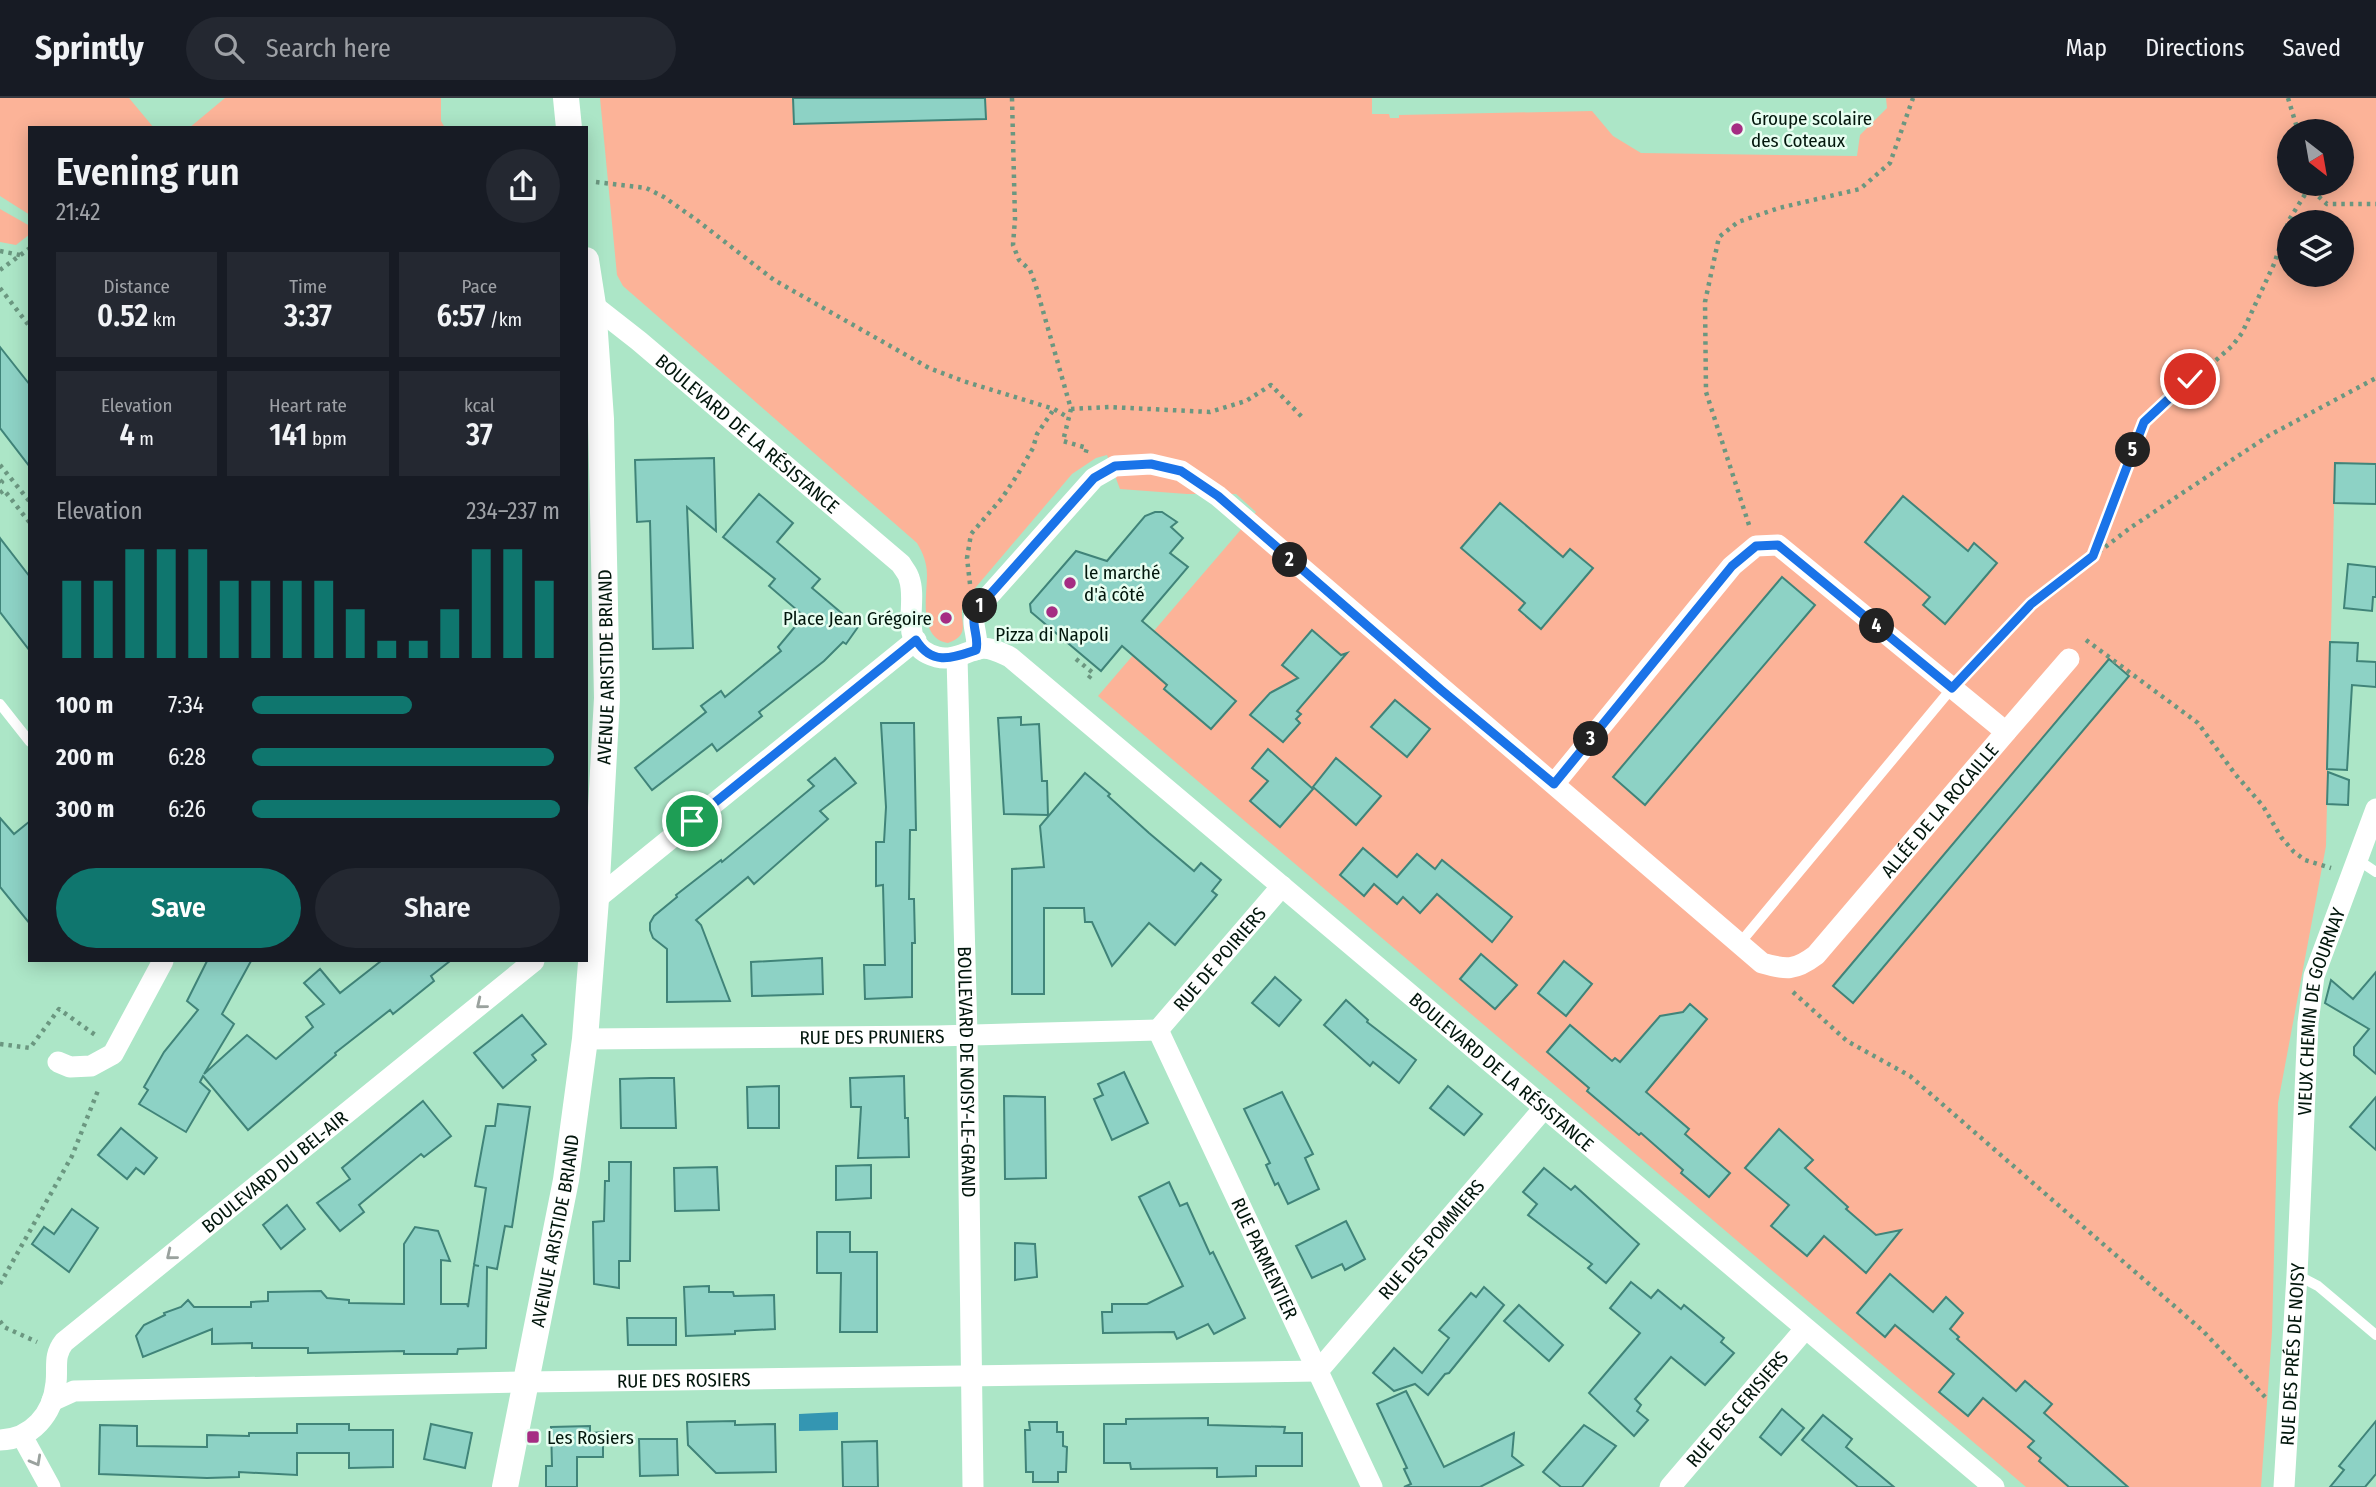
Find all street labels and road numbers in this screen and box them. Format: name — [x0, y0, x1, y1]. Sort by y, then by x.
street label: BOULEVARD DE LA RÉSISTANCE — [651, 349, 844, 518]
street label: AVENUE ARISTIDE BRIAND — [592, 569, 619, 765]
street label: ALLÉE DE LA ROCAILLE — [1876, 738, 2003, 882]
street label: RUE DE POIRIERS — [1168, 902, 1270, 1016]
street label: VIEUX CHEMIN DE GOURNAY — [2292, 904, 2350, 1116]
street label: BOULEVARD DE NOISY-LE-GRAND — [953, 946, 981, 1198]
street label: BOULEVARD DE LA RÉSISTANCE — [1405, 987, 1599, 1156]
street label: RUE DES PRUNIERS — [799, 1024, 945, 1049]
street label: BOULEVARD DU BEL-AIR — [197, 1106, 352, 1237]
street label: AVENUE ARISTIDE BRIAND — [526, 1133, 583, 1329]
street label: RUE DES POMMIERS — [1373, 1175, 1489, 1304]
street label: RUE PARMENTIER — [1227, 1194, 1303, 1322]
street label: RUE DES PRÉS DE NOISY — [2275, 1262, 2309, 1446]
street label: RUE DES CERISIERS — [1681, 1346, 1793, 1471]
street label: RUE DES ROSIERS — [617, 1367, 751, 1392]

